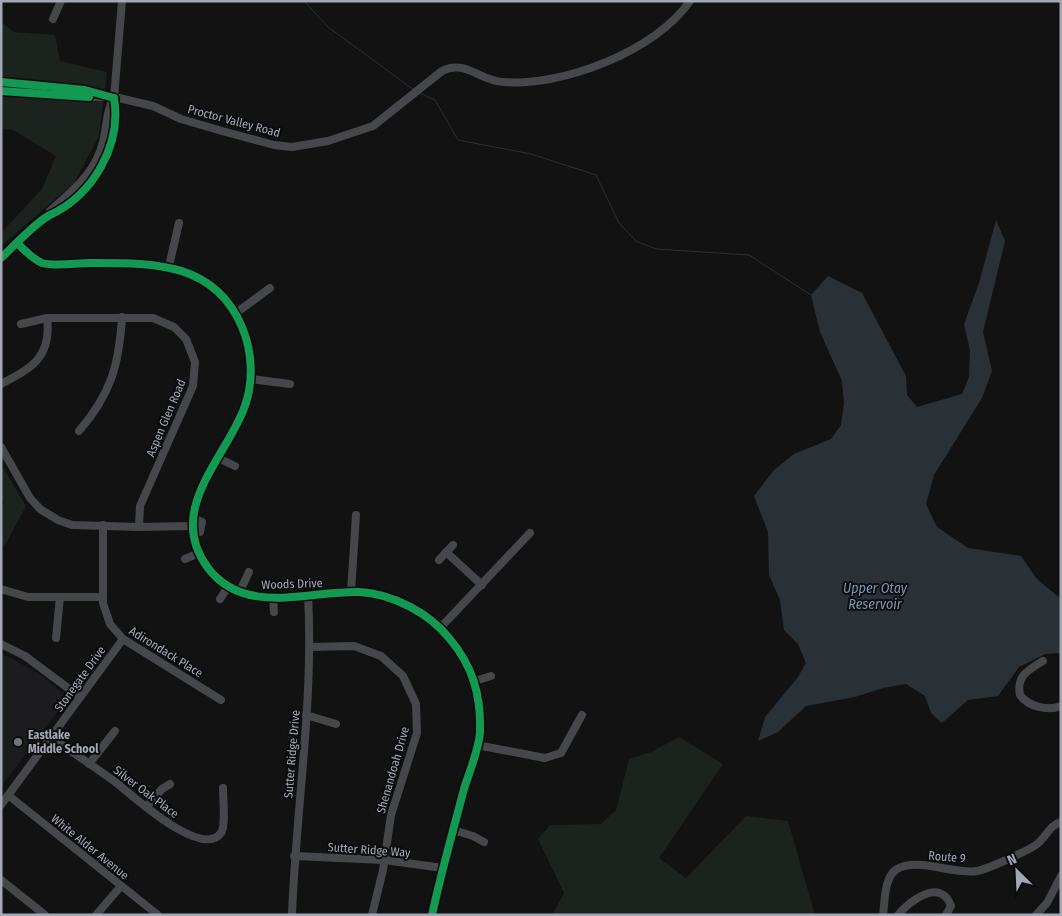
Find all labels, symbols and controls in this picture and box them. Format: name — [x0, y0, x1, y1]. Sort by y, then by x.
street label: Proctor Valley Road — [186, 102, 282, 140]
street label: Aspen Glen Road — [143, 377, 189, 459]
street label: Woods Drive — [261, 576, 323, 592]
water label: Upper Otay Reservoir — [843, 580, 908, 613]
street label: Adirondack Place — [127, 624, 205, 680]
street label: Stonegate Drive — [52, 644, 108, 714]
street label: Sutter Ridge Drive — [281, 709, 303, 799]
street label: Shenandoah Drive — [374, 725, 412, 815]
place label: Eastlake Middle School — [28, 728, 99, 756]
marker: Eastlake Middle School — [12, 736, 24, 748]
street label: Silver Oak Place — [111, 763, 181, 821]
street label: White Alder Avenue — [48, 811, 132, 883]
street label: Sutter Ridge Way — [327, 840, 411, 860]
north arrow — [992, 846, 1042, 896]
street label: Route 9 — [928, 848, 966, 866]
text: N — [1005, 850, 1019, 869]

